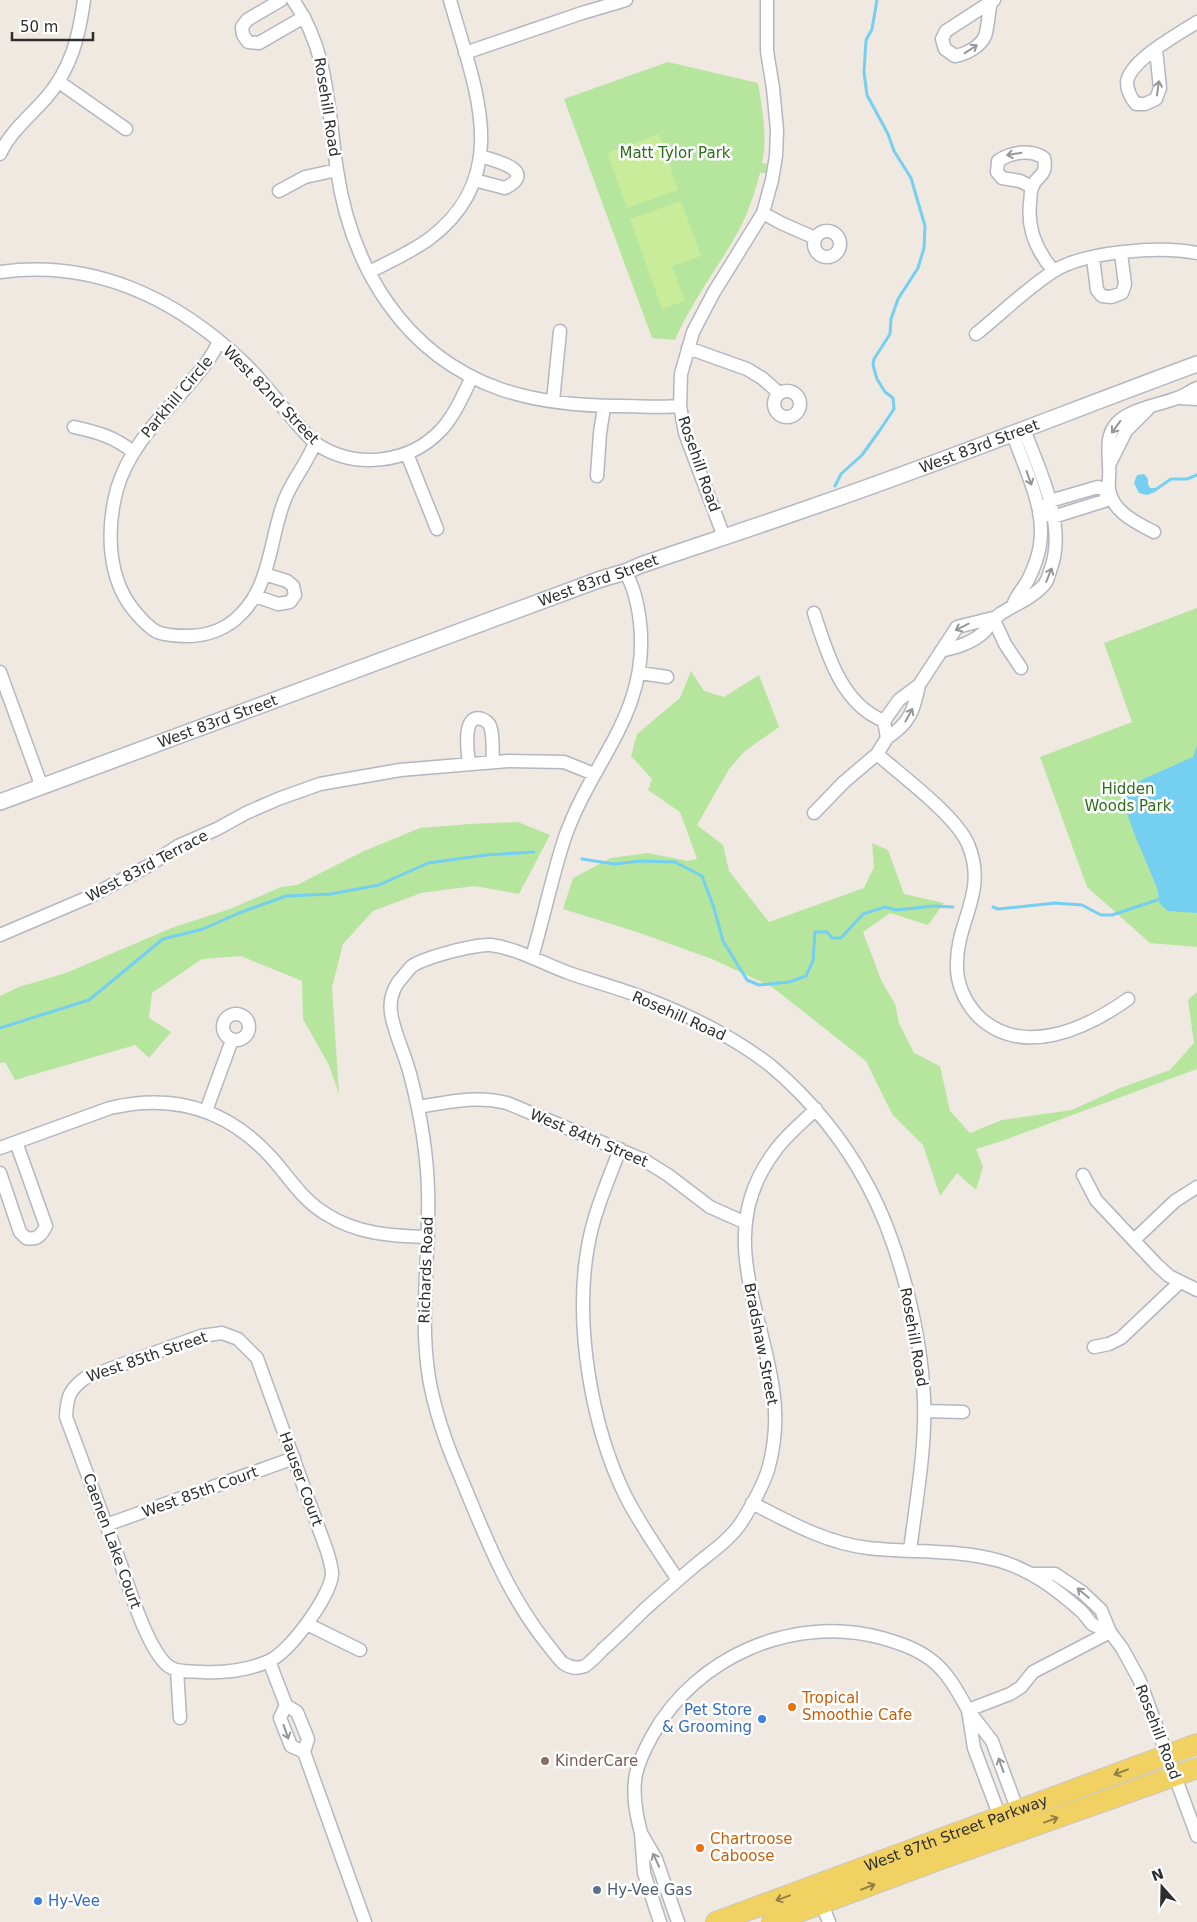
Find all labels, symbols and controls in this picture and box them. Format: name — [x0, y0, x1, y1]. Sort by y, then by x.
scale bar — [12, 10, 94, 42]
text: 50 m — [20, 18, 58, 36]
one-way arrow — [964, 44, 978, 54]
street label: Rosehill Road — [310, 56, 344, 158]
one-way arrow — [1153, 81, 1163, 97]
park label: Matt Tylor Park — [619, 144, 731, 162]
one-way arrow — [1006, 150, 1022, 160]
street label: West 82nd Street — [219, 342, 323, 448]
street label: Parkhill Circle — [138, 352, 216, 442]
street label: Rosehill Road — [674, 414, 724, 514]
street label: West 83rd Street — [917, 415, 1042, 477]
one-way arrow — [1111, 420, 1121, 434]
one-way arrow — [1025, 470, 1034, 485]
street label: West 83rd Street — [536, 551, 661, 611]
one-way arrow — [1044, 568, 1054, 583]
one-way arrow — [954, 622, 969, 632]
street label: West 83rd Street — [155, 691, 280, 752]
one-way arrow — [904, 708, 914, 723]
park label: Hidden Woods Park — [1085, 780, 1172, 815]
street label: West 83rd Terrace — [83, 826, 211, 906]
street label: Rosehill Road — [629, 987, 729, 1045]
street label: West 84th Street — [527, 1105, 651, 1171]
street label: Richards Road — [415, 1216, 437, 1324]
street label: Bradshaw Street — [740, 1281, 782, 1407]
street label: Rosehill Road — [896, 1286, 932, 1388]
street label: West 85th Street — [84, 1328, 210, 1386]
street label: Hauser Court — [276, 1429, 326, 1529]
street label: West 85th Court — [140, 1463, 261, 1521]
street label: Caenen Lake Court — [79, 1471, 145, 1611]
one-way arrow — [1076, 1588, 1089, 1599]
street label: Rosehill Road — [1132, 1682, 1184, 1782]
place label: Tropical Smoothie Cafe — [801, 1689, 912, 1724]
place label: Pet Store & Grooming — [662, 1701, 752, 1736]
marker: Tropical Smoothie Cafe — [786, 1701, 798, 1713]
marker: Pet Store & Grooming — [756, 1713, 768, 1725]
one-way arrow — [281, 1724, 291, 1740]
place label: KinderCare — [555, 1752, 638, 1770]
marker: KinderCare — [539, 1755, 551, 1767]
one-way arrow — [996, 1758, 1005, 1774]
one-way arrow — [1114, 1768, 1129, 1777]
street label: West 87th Street Parkway — [862, 1791, 1050, 1875]
one-way arrow — [1043, 1815, 1059, 1824]
place label: Chartroose Caboose — [710, 1830, 792, 1865]
marker: Chartroose Caboose — [694, 1842, 706, 1854]
one-way arrow — [650, 1853, 660, 1868]
north arrow — [1137, 1862, 1187, 1912]
text: N — [1149, 1865, 1166, 1884]
place label: Hy-Vee Gas — [607, 1881, 693, 1899]
one-way arrow — [860, 1881, 875, 1891]
marker: Hy-Vee Gas — [591, 1884, 603, 1896]
place label: Hy-Vee — [48, 1892, 100, 1910]
one-way arrow — [775, 1894, 791, 1903]
marker: Hy-Vee — [32, 1895, 44, 1907]

